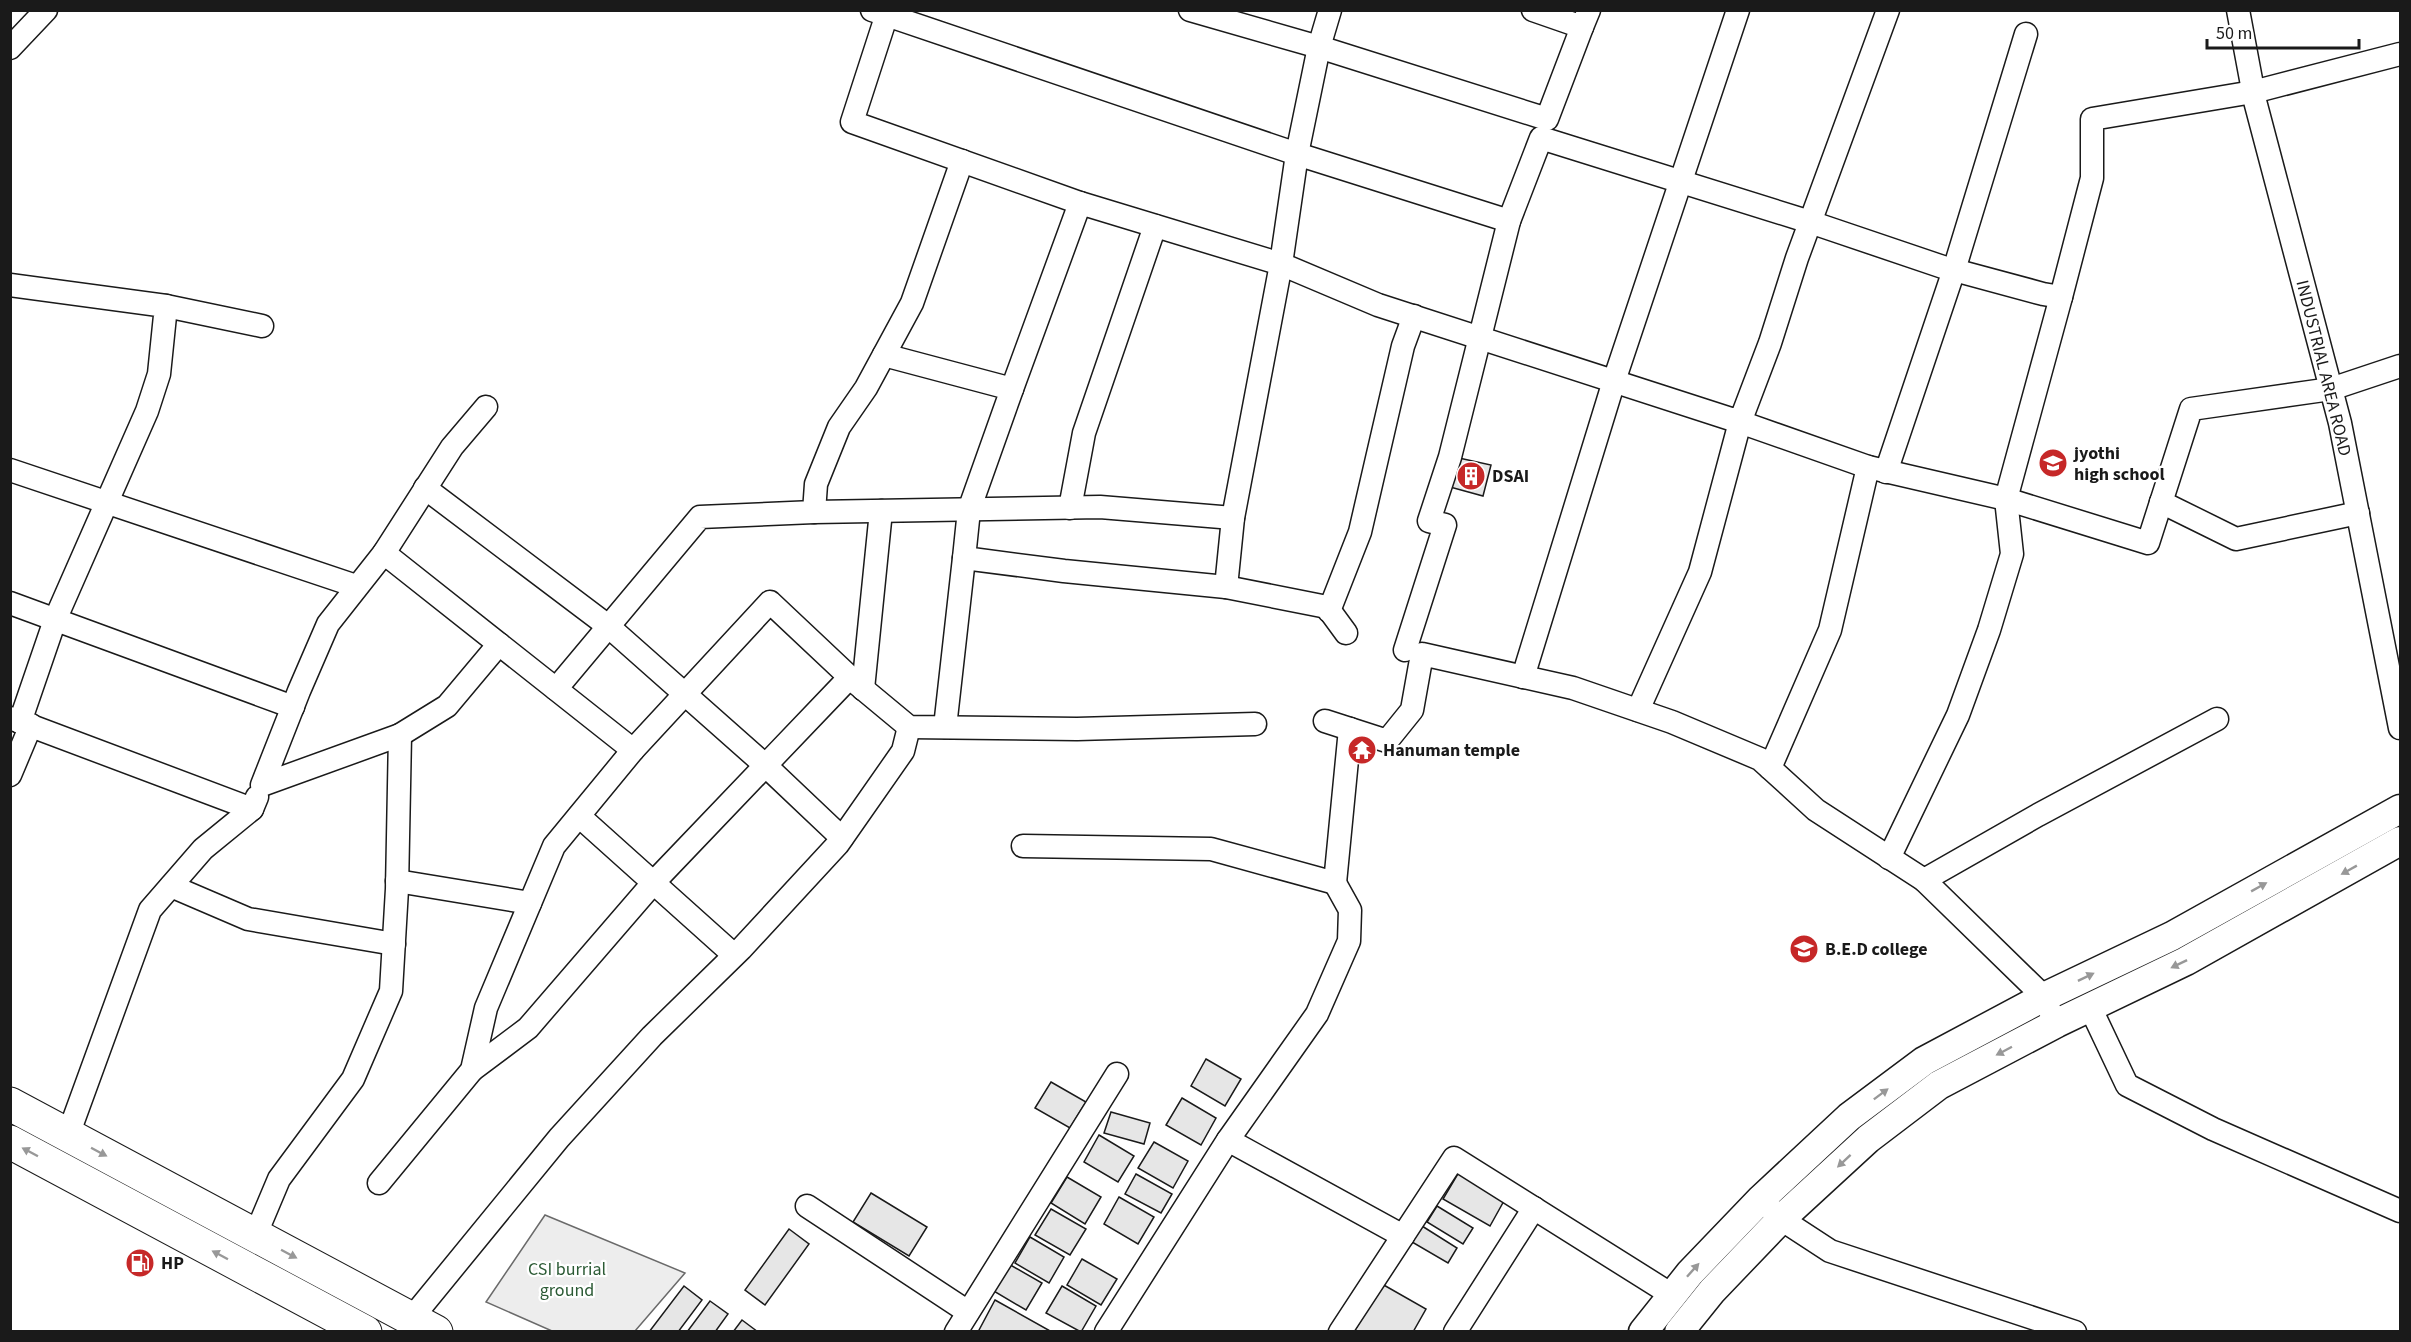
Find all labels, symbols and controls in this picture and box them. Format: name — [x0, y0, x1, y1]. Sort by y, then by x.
scale bar — [2207, 12, 2358, 50]
text: 50 m — [2216, 21, 2252, 46]
street label: INDUSTRIAL AREA ROAD — [2290, 277, 2357, 459]
place label: jyothi high school — [2073, 441, 2165, 487]
school or university icon: jyothi high school — [2037, 447, 2069, 479]
building icon: DSAI — [1455, 460, 1487, 492]
place label: DSAI — [1492, 464, 1529, 489]
temple icon: Hanuman temple — [1346, 734, 1378, 766]
place label: Hanuman temple — [1383, 738, 1520, 763]
one-way arrow — [2341, 864, 2358, 874]
one-way arrow — [2251, 882, 2268, 892]
school or university icon: B.E.D college — [1788, 933, 1820, 965]
place label: B.E.D college — [1825, 937, 1928, 962]
one-way arrow — [2170, 959, 2187, 969]
one-way arrow — [2078, 972, 2095, 981]
one-way arrow — [1995, 1046, 2012, 1056]
one-way arrow — [1873, 1088, 1888, 1100]
one-way arrow — [21, 1147, 38, 1157]
one-way arrow — [91, 1147, 108, 1157]
one-way arrow — [1837, 1154, 1852, 1168]
fuel station icon: HP — [124, 1247, 156, 1279]
one-way arrow — [281, 1249, 298, 1259]
one-way arrow — [212, 1250, 229, 1260]
place label: HP — [161, 1251, 184, 1276]
park label: CSI burrial ground — [528, 1257, 606, 1303]
one-way arrow — [1686, 1263, 1699, 1278]

